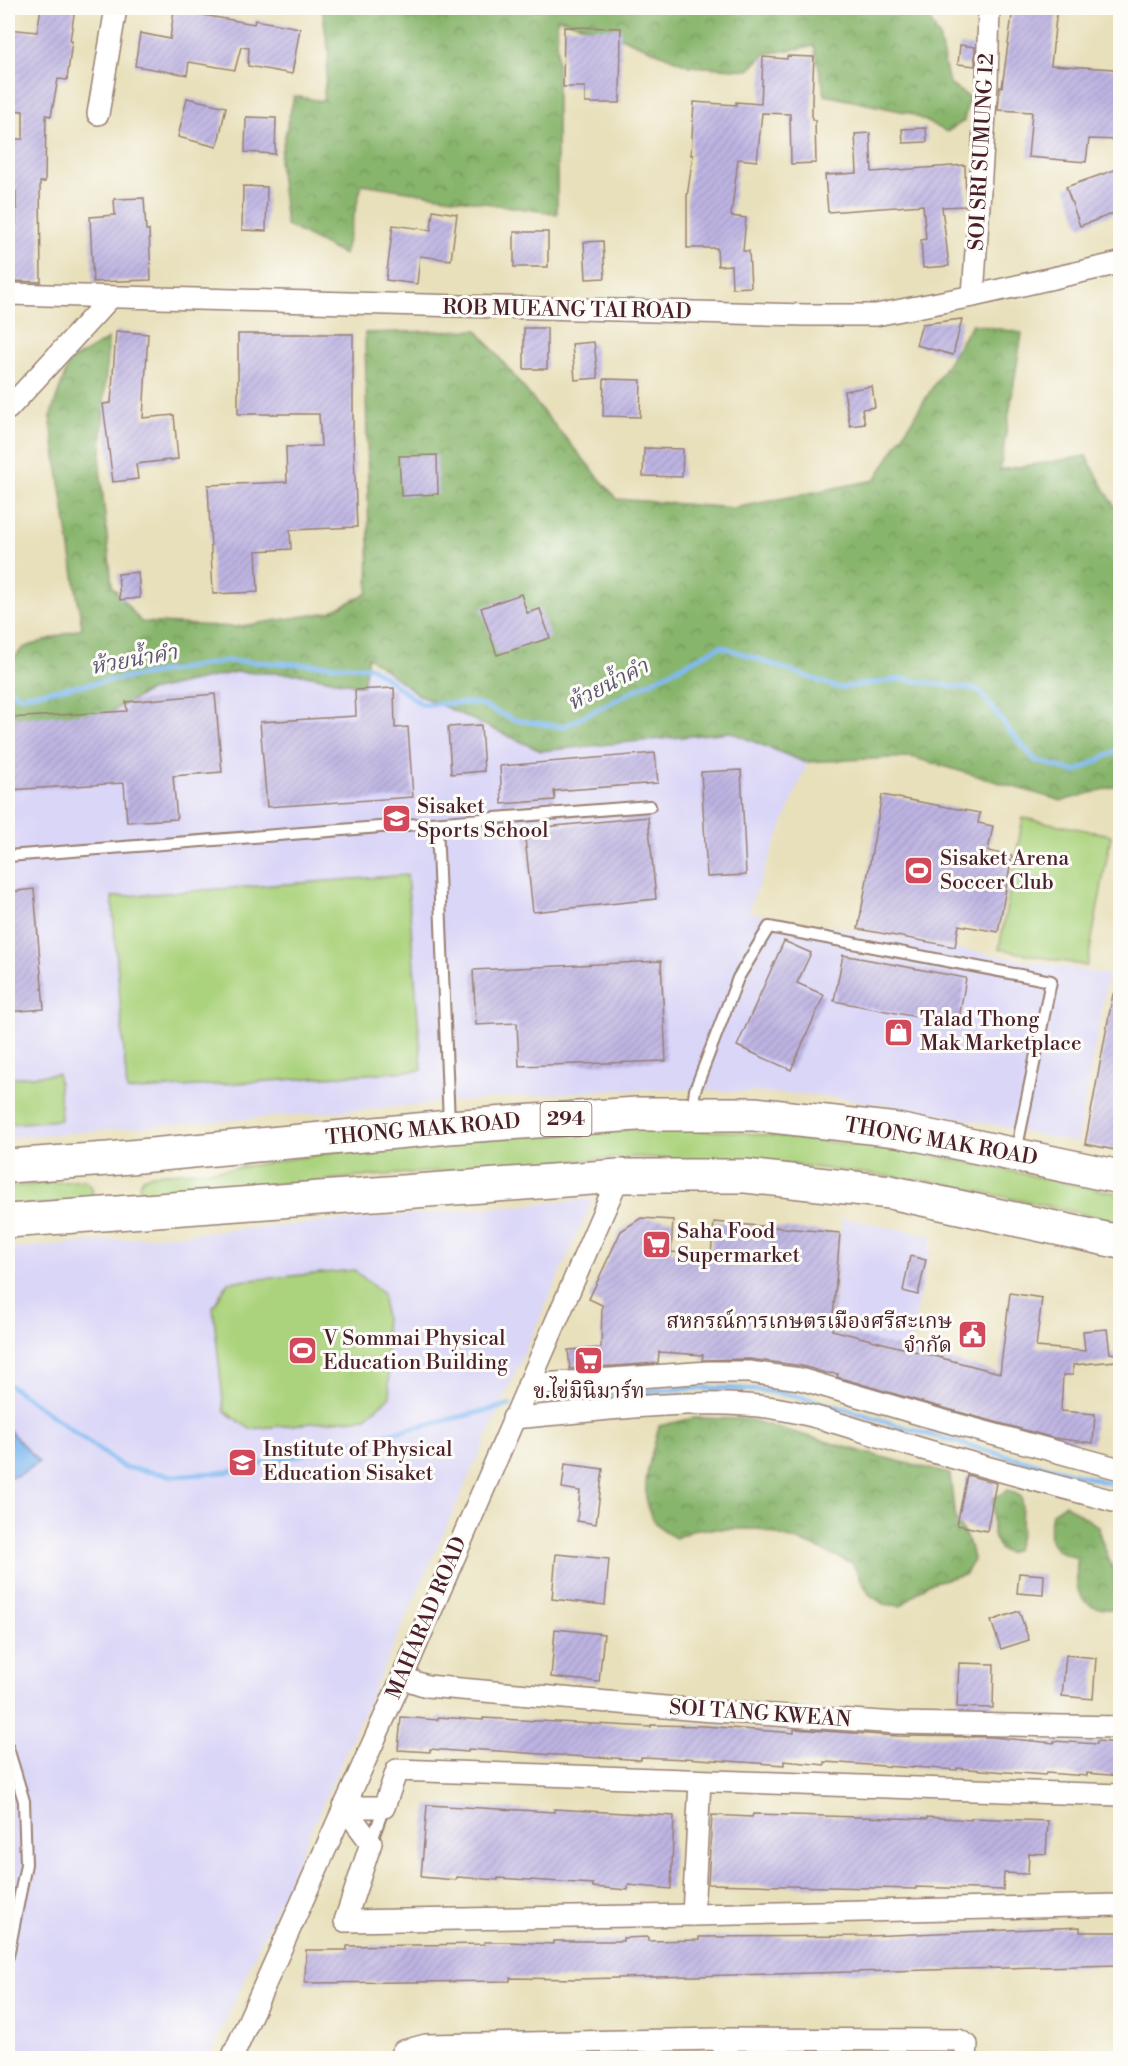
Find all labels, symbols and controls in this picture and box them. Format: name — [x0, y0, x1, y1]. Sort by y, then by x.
street label: SOI SRI SUMUNG 12 — [964, 53, 1000, 251]
street label: ROB MUEANG TAI ROAD — [442, 295, 692, 325]
water label: ห้วยน้ำคำ — [88, 635, 181, 681]
water label: ห้วยน้ำคำ — [561, 649, 654, 717]
place label: Sisaket Sports School — [417, 794, 548, 844]
school or university icon: Sisaket Sports School — [380, 803, 412, 835]
place label: Sisaket Arena Soccer Club — [940, 846, 1069, 896]
sports icon: Sisaket Arena Soccer Club — [903, 855, 935, 887]
place label: Talad Thong Mak Marketplace — [920, 1007, 1082, 1057]
shop icon: Talad Thong Mak Marketplace — [883, 1016, 915, 1048]
road number: 294 — [540, 1102, 592, 1136]
street label: THONG MAK ROAD — [324, 1109, 522, 1151]
street label: THONG MAK ROAD — [842, 1112, 1040, 1172]
place label: Saha Food Supermarket — [677, 1219, 800, 1269]
supermarket icon: Saha Food Supermarket — [640, 1228, 672, 1260]
place label: สหกรณ์การเกษตรเมืองศรีสะเกษ จำกัด — [666, 1308, 952, 1359]
public building icon: สหกรณ์การเกษตรเมืองศรีสะเกษ จำกัด — [957, 1318, 989, 1350]
place label: V Sommai Physical Education Building — [322, 1326, 508, 1376]
sports icon: V Sommai Physical Education Building — [286, 1335, 318, 1367]
supermarket icon: ข.ไข่มินิมาร์ท — [573, 1345, 605, 1377]
place label: ข.ไข่มินิมาร์ท — [533, 1376, 645, 1405]
place label: Institute of Physical Education Sisaket — [263, 1437, 452, 1487]
school or university icon: Institute of Physical Education Sisaket — [226, 1446, 258, 1478]
street label: MAHARAD ROAD — [381, 1533, 473, 1703]
street label: SOI TANG KWEAN — [668, 1695, 852, 1733]

